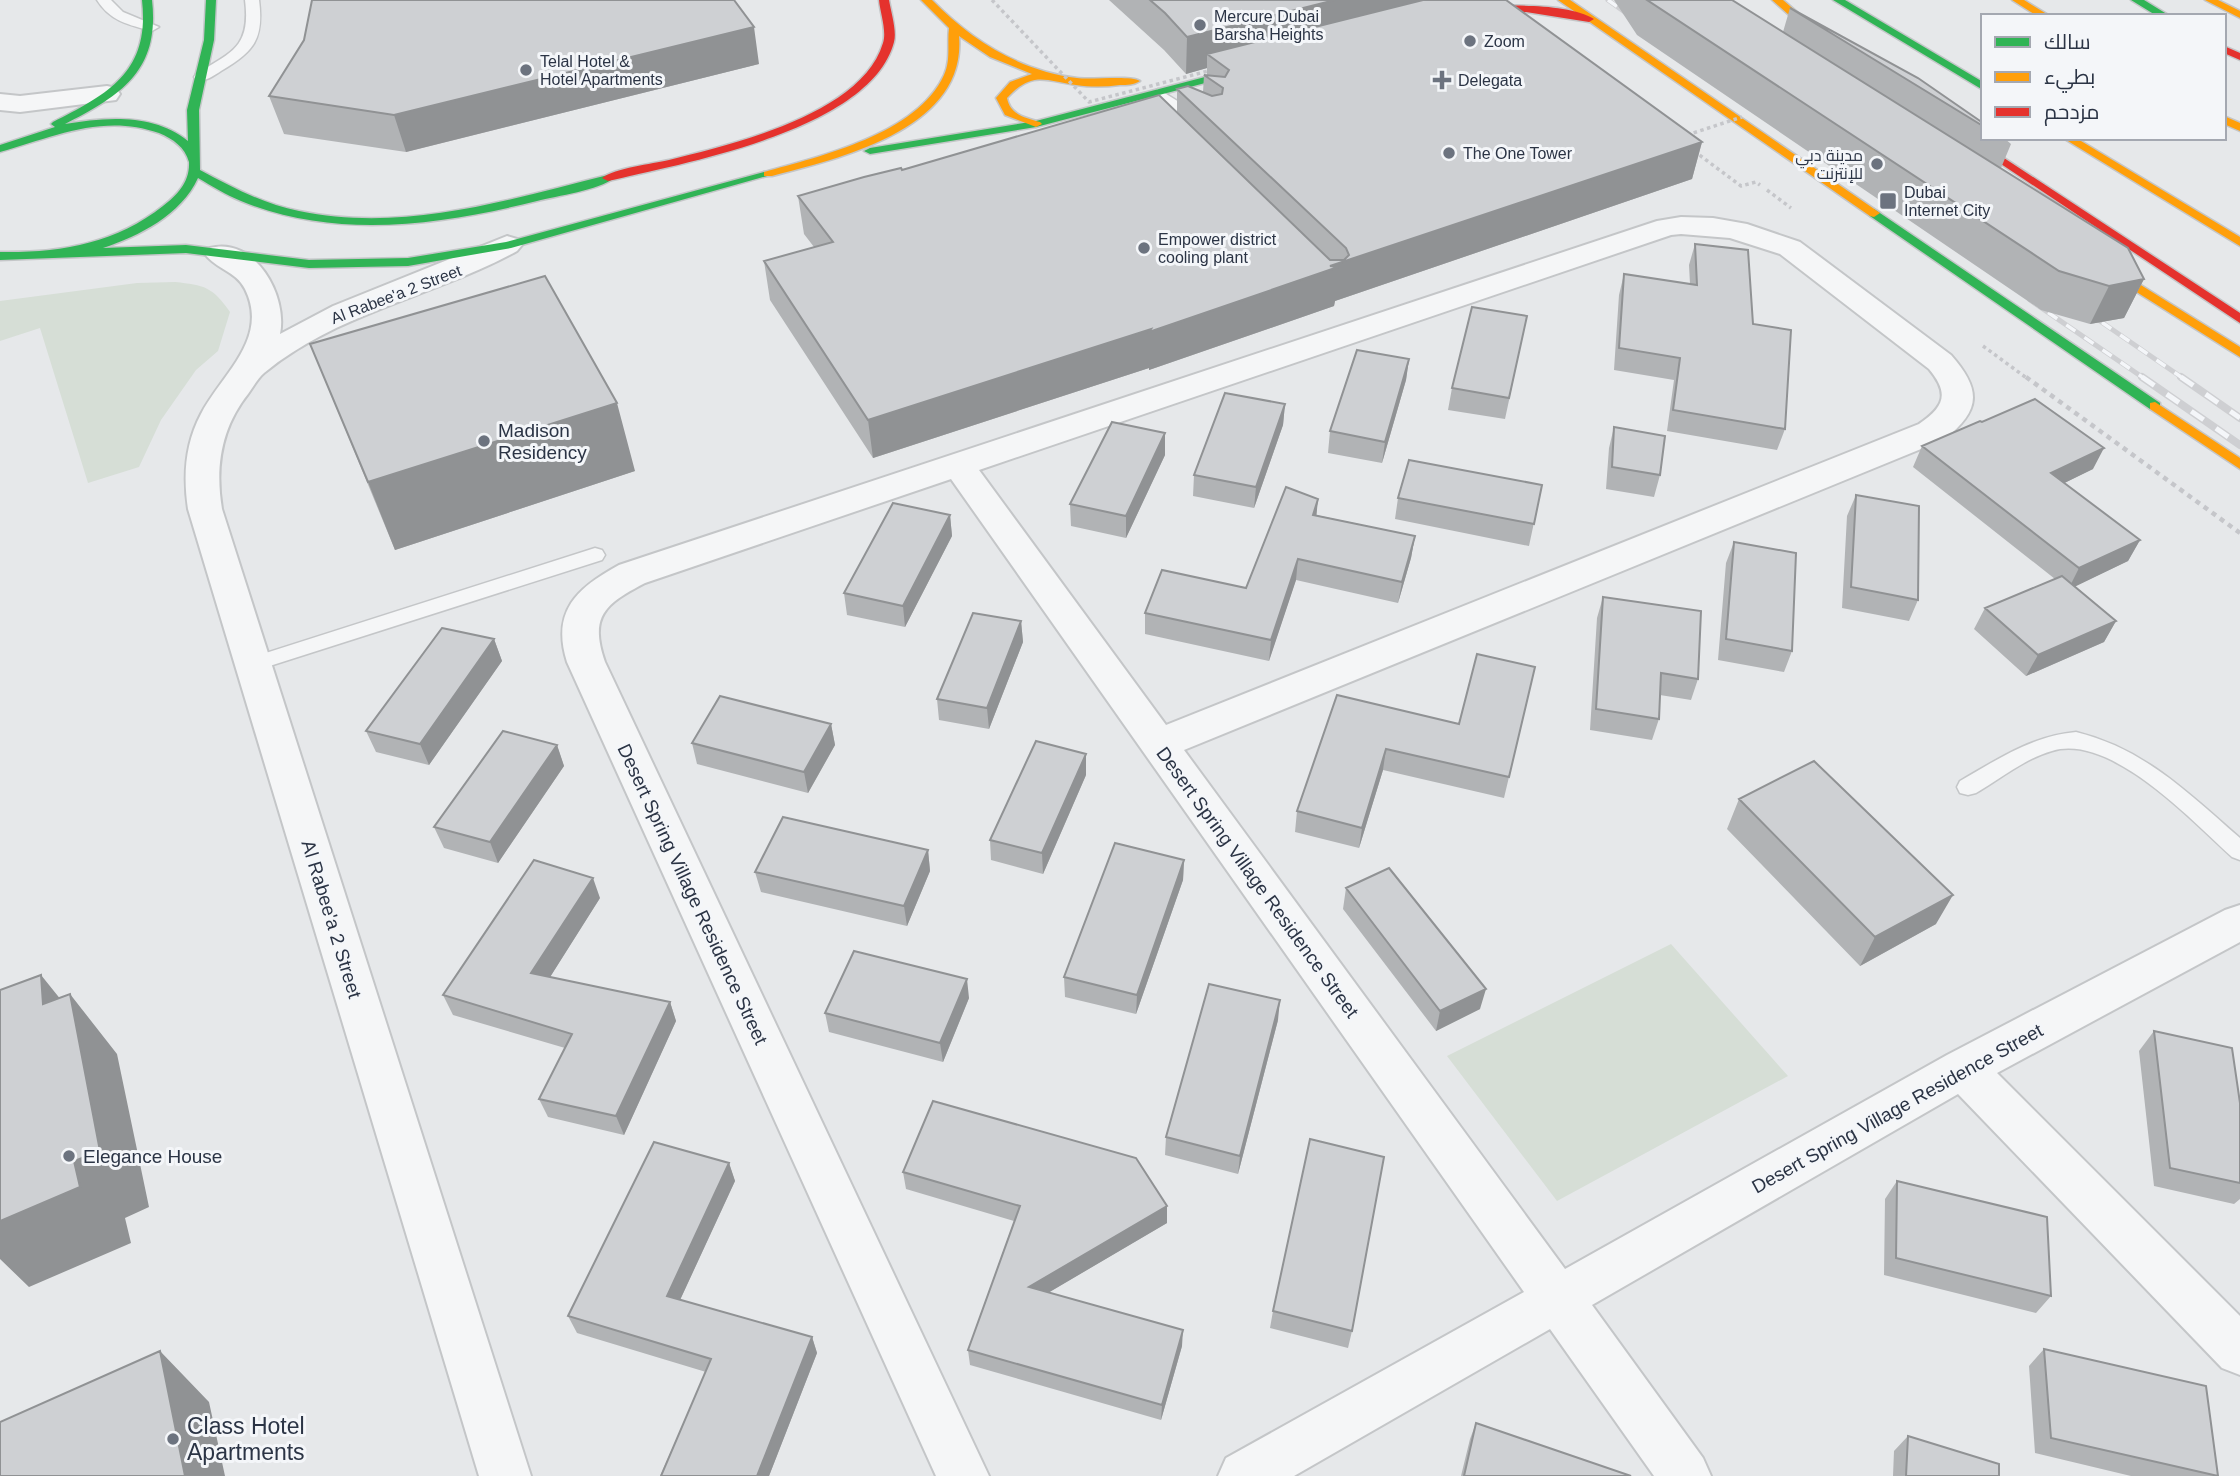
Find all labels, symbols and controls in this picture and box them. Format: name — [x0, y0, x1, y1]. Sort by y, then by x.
place label: Mercure Dubai Barsha Heights — [1214, 8, 1323, 43]
legend — [1981, 14, 2226, 140]
marker: Mercure Dubai Barsha Heights — [1192, 17, 1208, 33]
text: سالك — [2044, 30, 2091, 53]
marker: Zoom — [1462, 33, 1478, 49]
place label: Zoom — [1484, 33, 1525, 50]
place label: Telal Hotel & Hotel Apartments — [540, 53, 663, 88]
marker: Telal Hotel & Hotel Apartments — [518, 62, 534, 78]
text: بطيء — [2044, 65, 2095, 93]
marker: Delegata — [1432, 70, 1452, 90]
place label: Delegata — [1458, 72, 1522, 89]
text: مزدحم — [2044, 100, 2099, 126]
marker: The One Tower — [1441, 145, 1457, 161]
place label: The One Tower — [1463, 145, 1573, 162]
place label: مدينة دبي للإنترنت — [1795, 147, 1863, 183]
marker: مدينة دبي للإنترنت — [1869, 156, 1885, 172]
place label: Dubai Internet City — [1904, 184, 1990, 219]
marker: Dubai Internet City — [1878, 191, 1898, 211]
place label: Empower district cooling plant — [1158, 231, 1277, 266]
marker: Empower district cooling plant — [1136, 240, 1152, 256]
street label: Al Rabee'a 2 Street — [329, 262, 464, 327]
place label: Madison Residency — [498, 420, 587, 463]
marker: Madison Residency — [476, 433, 492, 449]
street label: Desert Spring Village Residence Street — [613, 741, 772, 1048]
street label: Desert Spring Village Residence Street — [1152, 743, 1363, 1022]
street label: Al Rabee'a 2 Street — [297, 838, 366, 1001]
street label: Desert Spring Village Residence Street — [1748, 1019, 2047, 1197]
place label: Elegance House — [83, 1146, 222, 1167]
marker: Elegance House — [61, 1148, 77, 1164]
place label: Class Hotel Apartments — [187, 1413, 305, 1465]
marker: Class Hotel Apartments — [165, 1431, 181, 1447]

